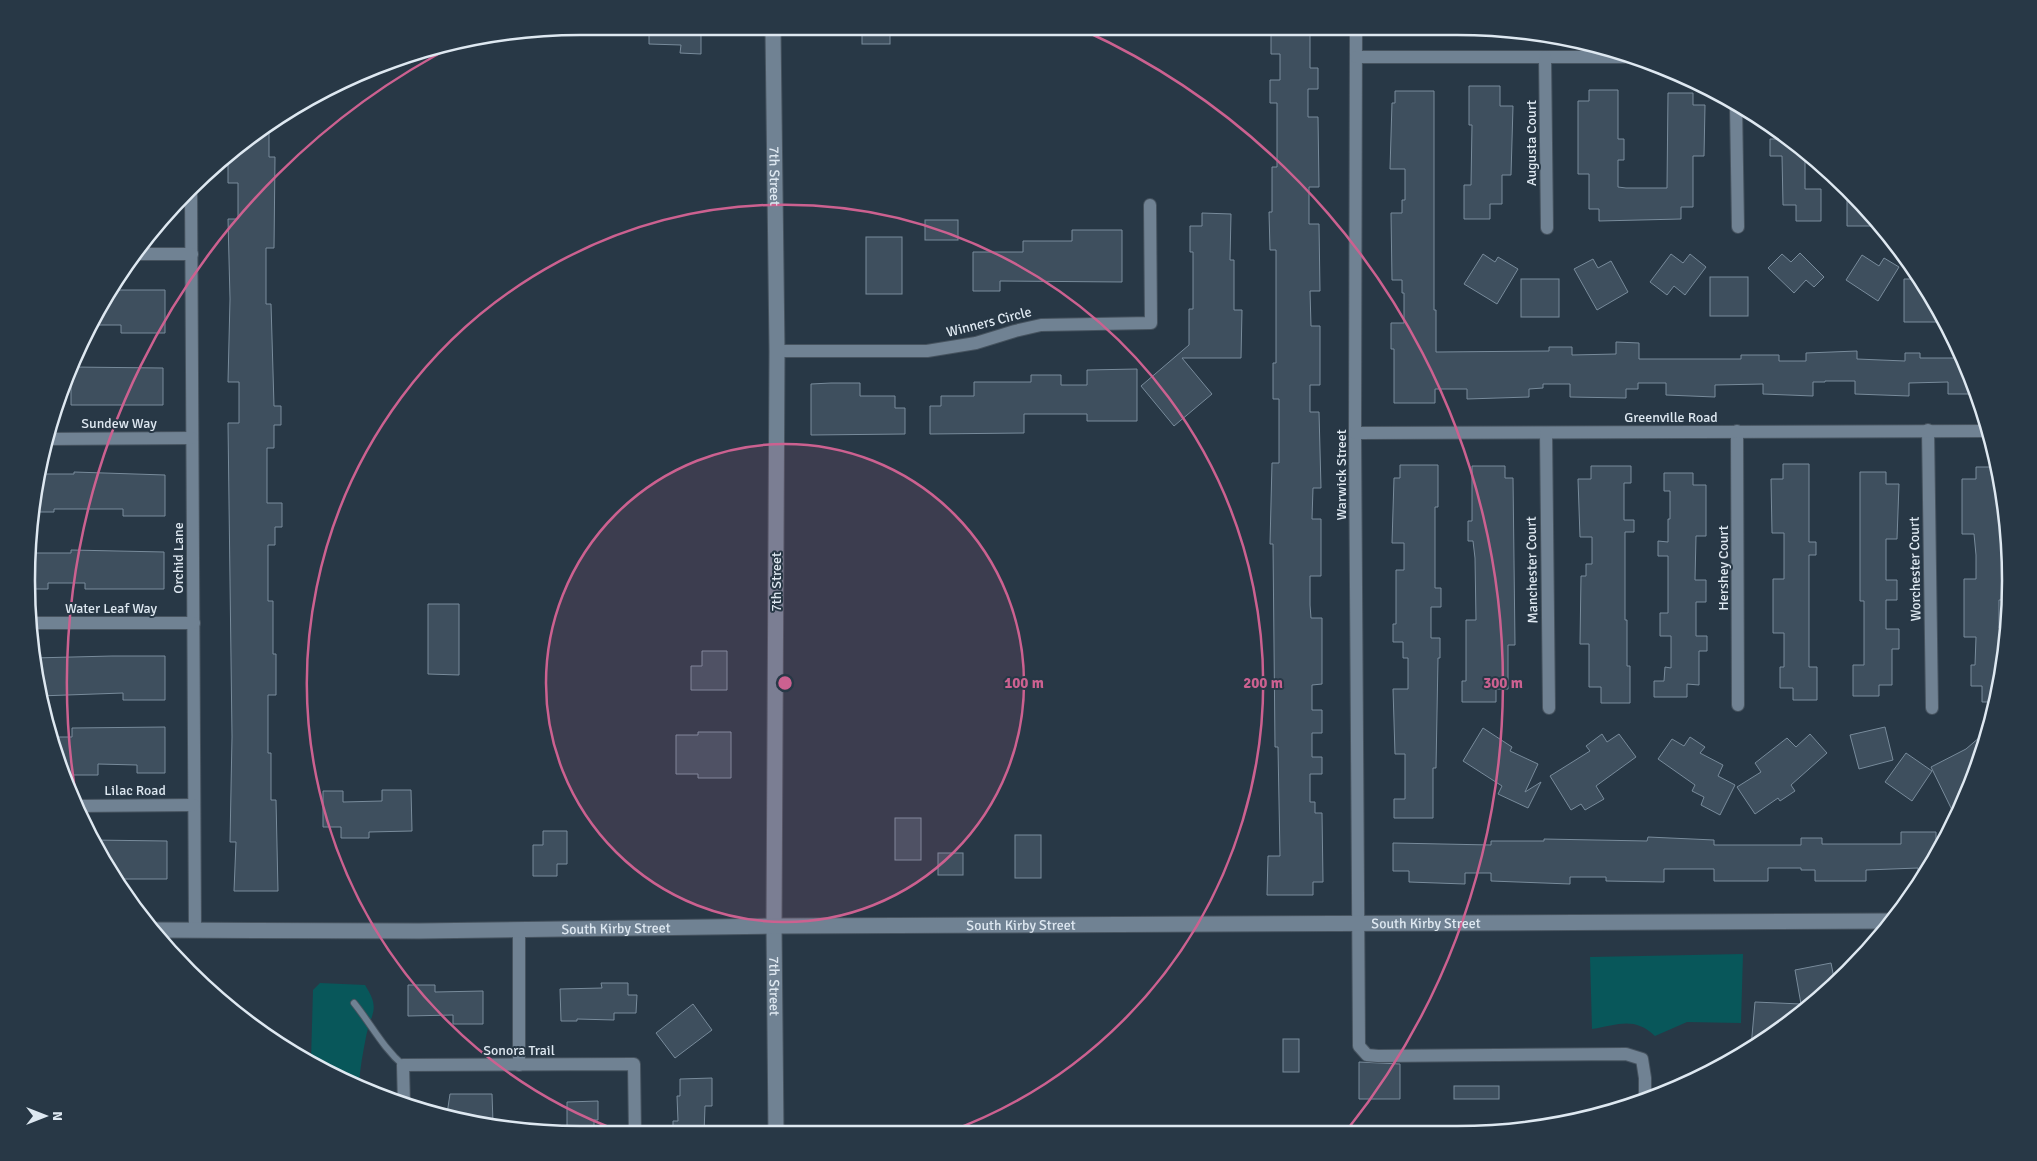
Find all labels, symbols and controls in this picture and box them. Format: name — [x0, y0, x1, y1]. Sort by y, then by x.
street label: Augusta Court — [1523, 100, 1540, 186]
street label: 7th Street — [766, 146, 784, 206]
street label: Winners Circle — [945, 303, 1033, 341]
street label: Greenville Road — [1624, 409, 1718, 426]
street label: Sundew Way — [81, 415, 157, 432]
street label: Warwick Street — [1333, 429, 1350, 521]
street label: Manchester Court — [1523, 516, 1541, 624]
street label: Worchester Court — [1906, 517, 1924, 621]
street label: Orchid Lane — [170, 522, 187, 594]
street label: Hershey Court — [1715, 525, 1732, 611]
street label: 7th Street — [768, 552, 785, 612]
street label: Water Leaf Way — [65, 600, 157, 617]
centre of rings — [776, 674, 794, 692]
text: 100 m — [1004, 674, 1044, 692]
text: 200 m — [1243, 674, 1283, 692]
text: 300 m — [1483, 674, 1523, 692]
street label: Lilac Road — [104, 782, 166, 799]
street label: South Kirby Street — [1371, 914, 1481, 932]
street label: South Kirby Street — [966, 916, 1076, 934]
street label: South Kirby Street — [561, 919, 671, 937]
street label: 7th Street — [766, 956, 783, 1016]
street label: Sonora Trail — [483, 1042, 555, 1059]
north arrow — [20, 1091, 70, 1141]
text: N — [49, 1111, 66, 1121]

